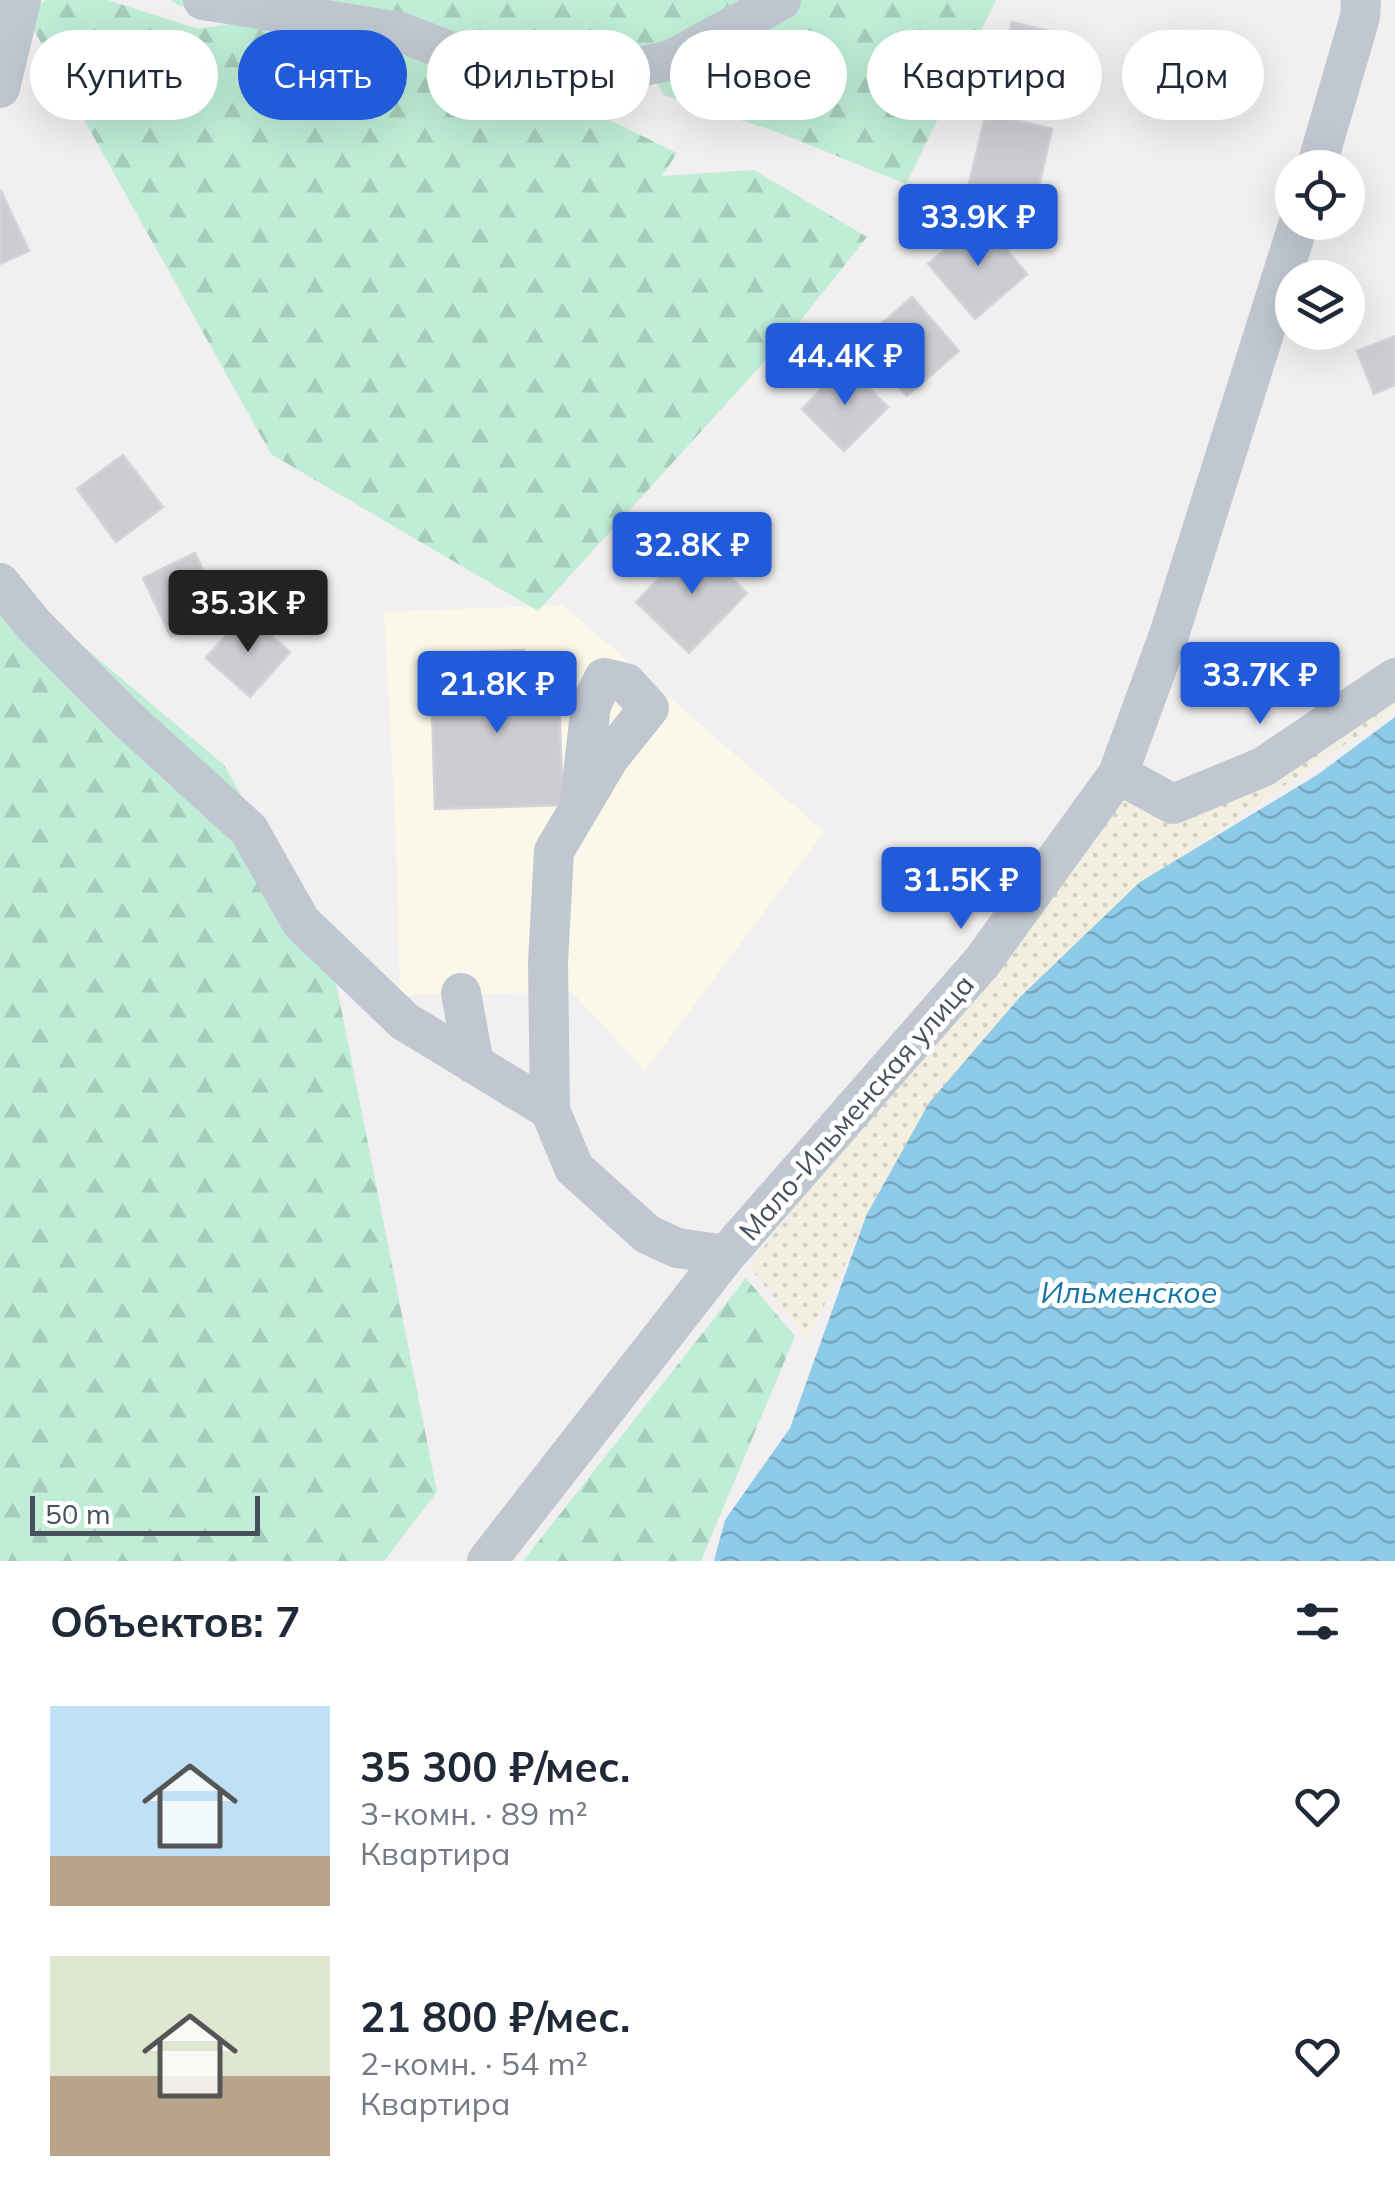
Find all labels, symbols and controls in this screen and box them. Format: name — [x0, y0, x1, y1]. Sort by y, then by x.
chip: Купить — [30, 30, 218, 120]
chip: Снять — [238, 30, 407, 120]
chip: Фильтры — [427, 30, 650, 120]
chip: Новое — [670, 30, 847, 120]
chip: Квартира — [867, 30, 1102, 120]
chip: Дом — [1122, 30, 1264, 120]
map controls — [1275, 150, 1365, 350]
button: locate — [1275, 150, 1365, 240]
pin: 33.9K ₽ — [886, 184, 1070, 269]
text: 33.9K ₽ — [921, 196, 1035, 236]
button: layers — [1275, 260, 1365, 350]
pin: 44.4K ₽ — [753, 323, 937, 408]
text: 44.4K ₽ — [788, 335, 902, 375]
pin: 32.8K ₽ — [600, 512, 784, 597]
text: 32.8K ₽ — [635, 524, 749, 564]
pin: 35.3K ₽ — [156, 570, 340, 655]
text: 35.3K ₽ — [191, 582, 305, 622]
pin: 33.7K ₽ — [1168, 642, 1352, 727]
pin: 21.8K ₽ — [405, 651, 589, 736]
text: 33.7K ₽ — [1203, 654, 1317, 694]
text: 21.8K ₽ — [440, 663, 554, 703]
pin: 31.5K ₽ — [869, 847, 1053, 932]
text: 31.5K ₽ — [904, 859, 1018, 899]
street label: Мало-Ильменская улица — [731, 967, 981, 1247]
water label: Ильменское — [1041, 1273, 1217, 1311]
scale bar — [30, 1491, 260, 1536]
text: 50 m — [45, 1496, 111, 1531]
icon: filters — [1290, 1594, 1345, 1649]
text: Объектов: 7 — [50, 1595, 300, 1648]
text: 35 300 ₽/мес. — [360, 1740, 630, 1793]
icon: home — [130, 1746, 250, 1866]
icon: heart — [1290, 1779, 1345, 1834]
text: 3-комн. · 89 m² — [360, 1793, 588, 1833]
text: Квартира — [360, 1833, 511, 1873]
text: 21 800 ₽/мес. — [360, 1990, 630, 2043]
icon: home — [130, 1996, 250, 2116]
icon: heart — [1290, 2029, 1345, 2084]
text: 2-комн. · 54 m² — [360, 2043, 588, 2083]
text: Квартира — [360, 2083, 511, 2123]

